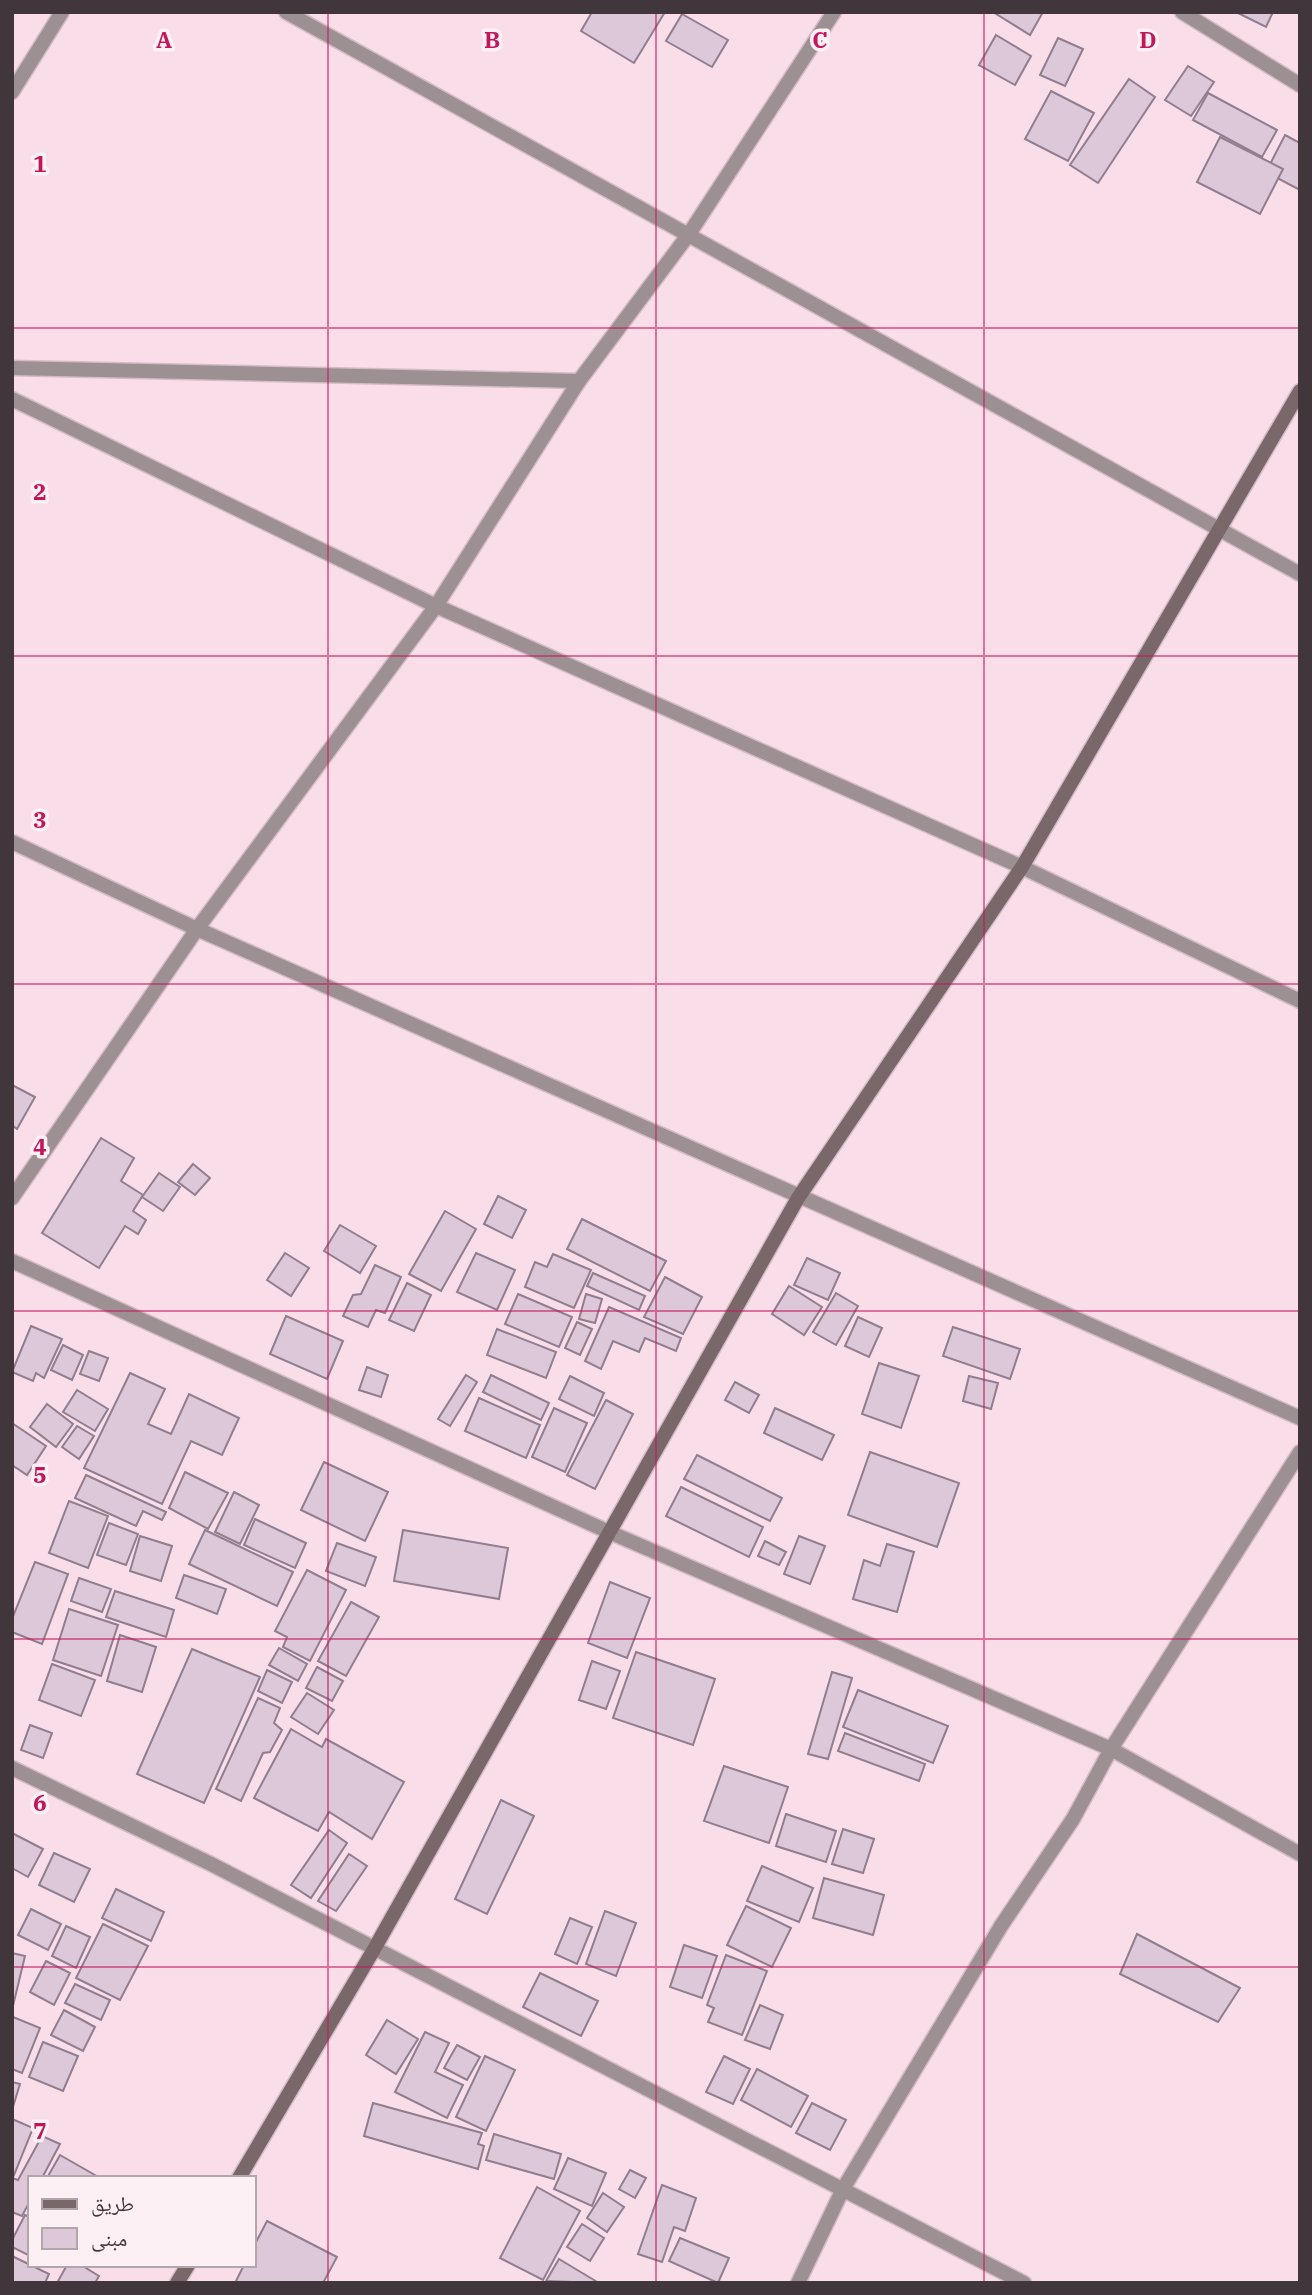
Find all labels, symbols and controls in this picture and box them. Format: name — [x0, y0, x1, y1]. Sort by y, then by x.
text: A — [156, 24, 172, 54]
text: B — [484, 24, 500, 54]
text: C — [812, 24, 828, 54]
text: D — [1139, 24, 1157, 54]
text: 1 — [33, 148, 47, 178]
text: 2 — [33, 476, 47, 506]
text: 3 — [33, 804, 47, 834]
text: 4 — [33, 1131, 47, 1161]
text: 5 — [33, 1459, 47, 1489]
text: 6 — [33, 1787, 47, 1817]
text: 7 — [33, 2115, 47, 2145]
legend — [28, 2176, 256, 2267]
text: طريق — [91, 2189, 134, 2217]
text: مبنى — [91, 2224, 127, 2252]

